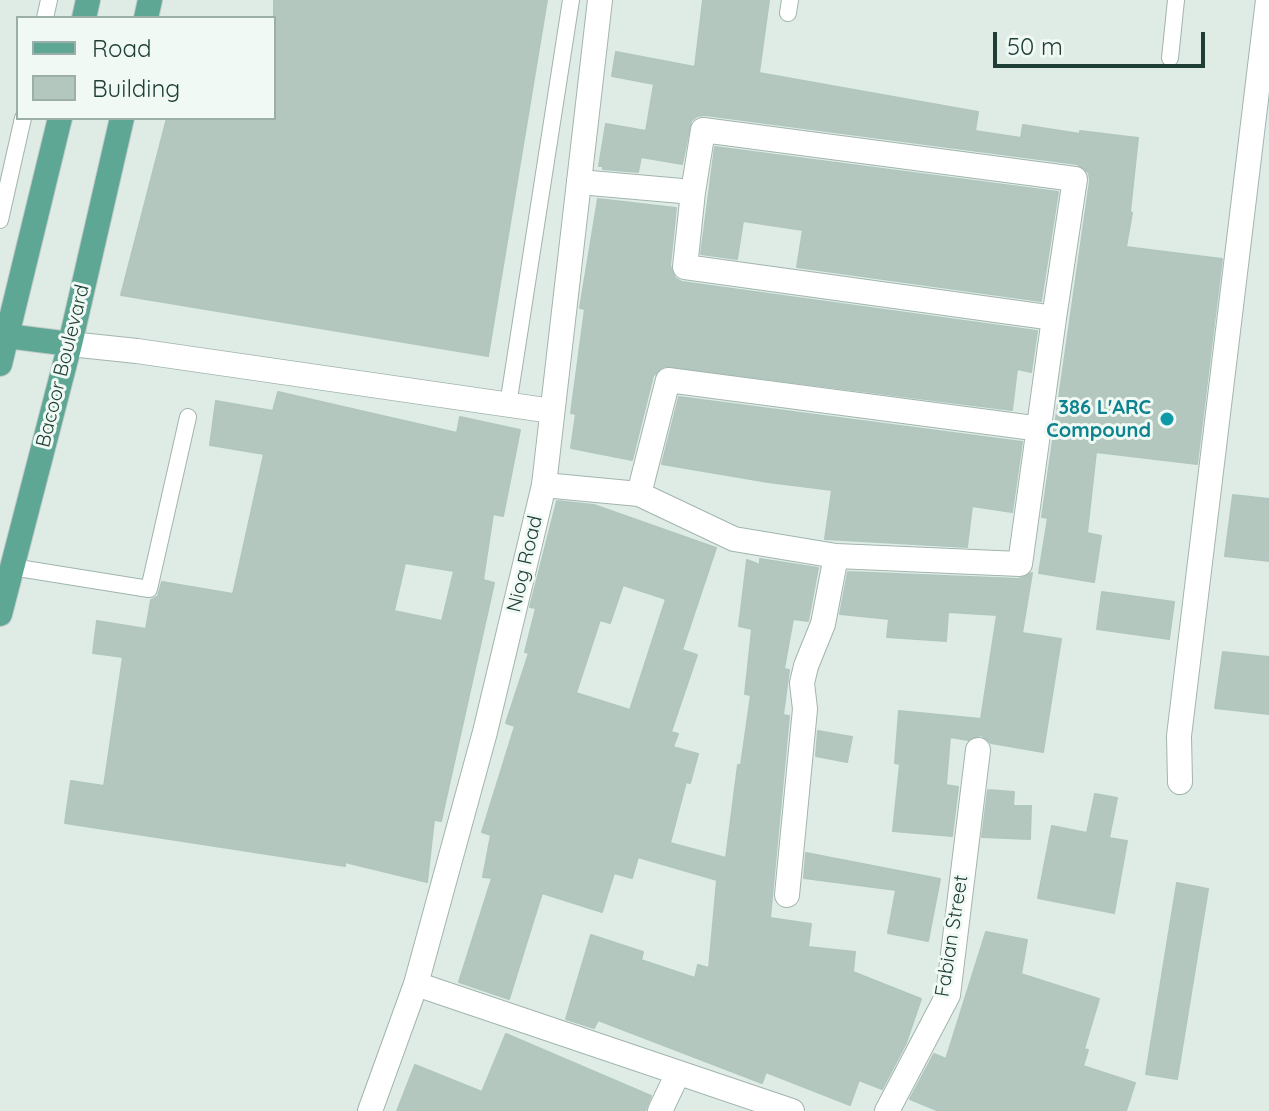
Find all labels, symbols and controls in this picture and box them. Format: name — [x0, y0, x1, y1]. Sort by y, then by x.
legend — [16, 16, 276, 120]
scale bar — [997, 16, 1209, 66]
text: 50 m — [1007, 31, 1063, 61]
text: Road — [92, 33, 152, 63]
text: Building — [92, 73, 180, 103]
street label: Bacoor Boulevard — [31, 282, 95, 450]
place label: 386 L'ARC Compound — [1046, 396, 1151, 443]
marker: 386 L'ARC Compound — [1158, 410, 1176, 428]
street label: Niog Road — [502, 513, 548, 615]
street label: Fabian Street — [931, 873, 973, 999]

